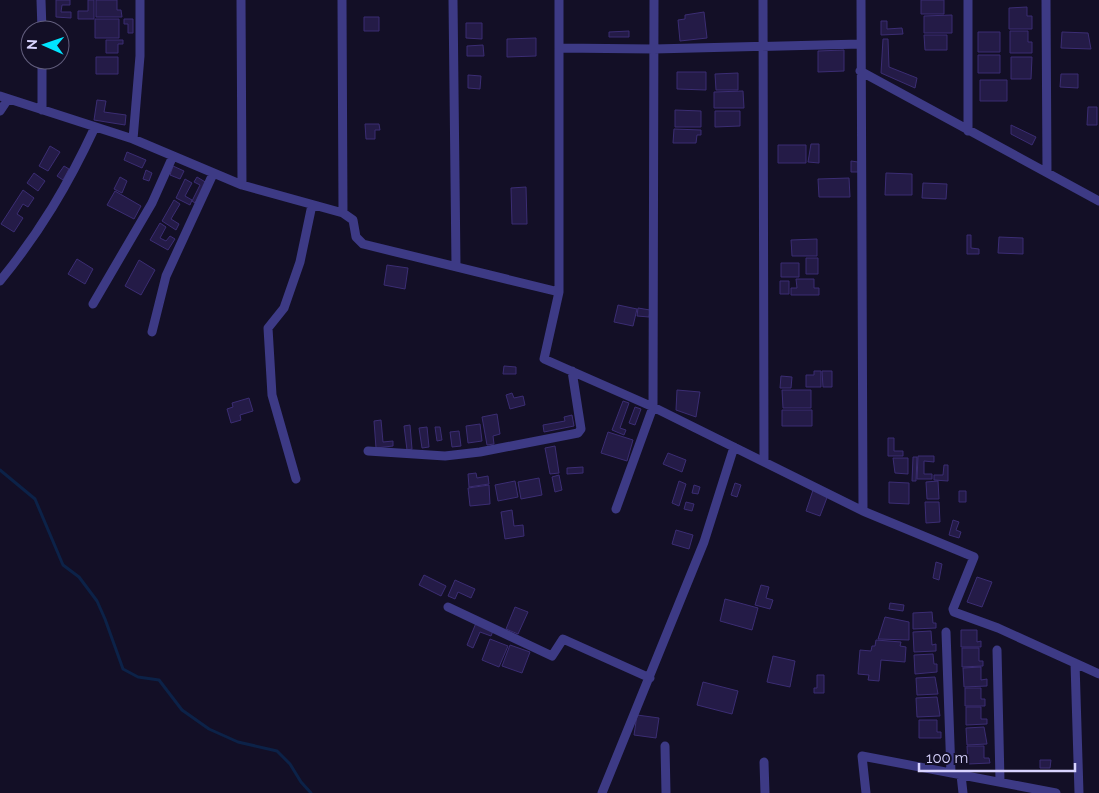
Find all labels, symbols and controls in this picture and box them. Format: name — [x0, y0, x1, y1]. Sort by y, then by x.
north arrow — [20, 20, 70, 70]
text: N — [24, 39, 40, 50]
scale bar — [919, 740, 1075, 772]
text: 100 m — [926, 749, 968, 767]

